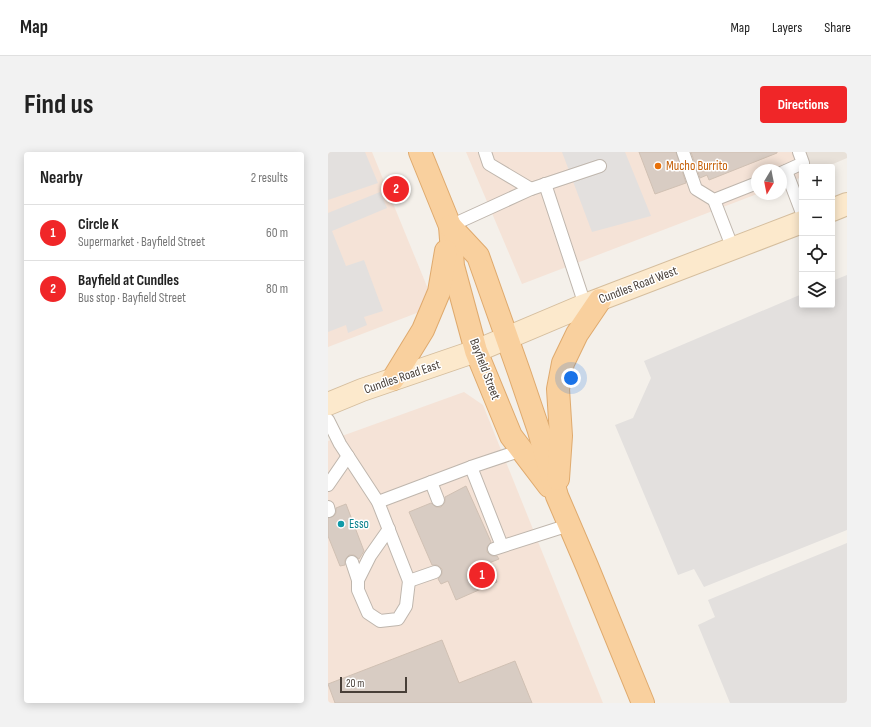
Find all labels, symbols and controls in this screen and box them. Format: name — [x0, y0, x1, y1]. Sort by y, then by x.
text: Map — [20, 16, 48, 39]
text: Map — [730, 19, 750, 36]
text: Layers — [772, 19, 802, 36]
text: Share — [824, 19, 851, 36]
button: Directions — [760, 86, 847, 123]
text: Find us — [24, 88, 93, 121]
place label: Mucho Burrito — [666, 158, 728, 174]
marker: Mucho Burrito — [653, 161, 663, 171]
north arrow — [751, 164, 787, 200]
map controls — [799, 164, 835, 308]
button: + — [799, 164, 835, 200]
text: Nearby — [40, 168, 83, 188]
text: 2 results — [251, 170, 288, 186]
pin: 2 — [383, 174, 409, 204]
button: − — [799, 200, 835, 236]
text: Circle K — [78, 215, 119, 234]
text: 1 — [50, 225, 56, 241]
text: 60 m — [266, 225, 288, 241]
text: Supermarket · Bayfield Street — [78, 234, 205, 250]
button: locate — [799, 236, 835, 272]
street label: Cundles Road West — [596, 263, 680, 307]
text: Bayfield at Cundles — [78, 271, 179, 290]
button: layers — [799, 272, 835, 308]
text: 2 — [50, 281, 56, 297]
text: 80 m — [266, 281, 288, 297]
text: Bus stop · Bayfield Street — [78, 290, 186, 306]
street label: Bayfield Street — [466, 336, 504, 402]
street label: Cundles Road East — [362, 356, 442, 398]
your location — [561, 368, 581, 388]
place label: Esso — [349, 516, 369, 532]
marker: Esso — [336, 519, 346, 529]
pin: 1 — [469, 560, 495, 590]
scale bar — [340, 675, 407, 694]
text: 20 m — [346, 677, 364, 690]

